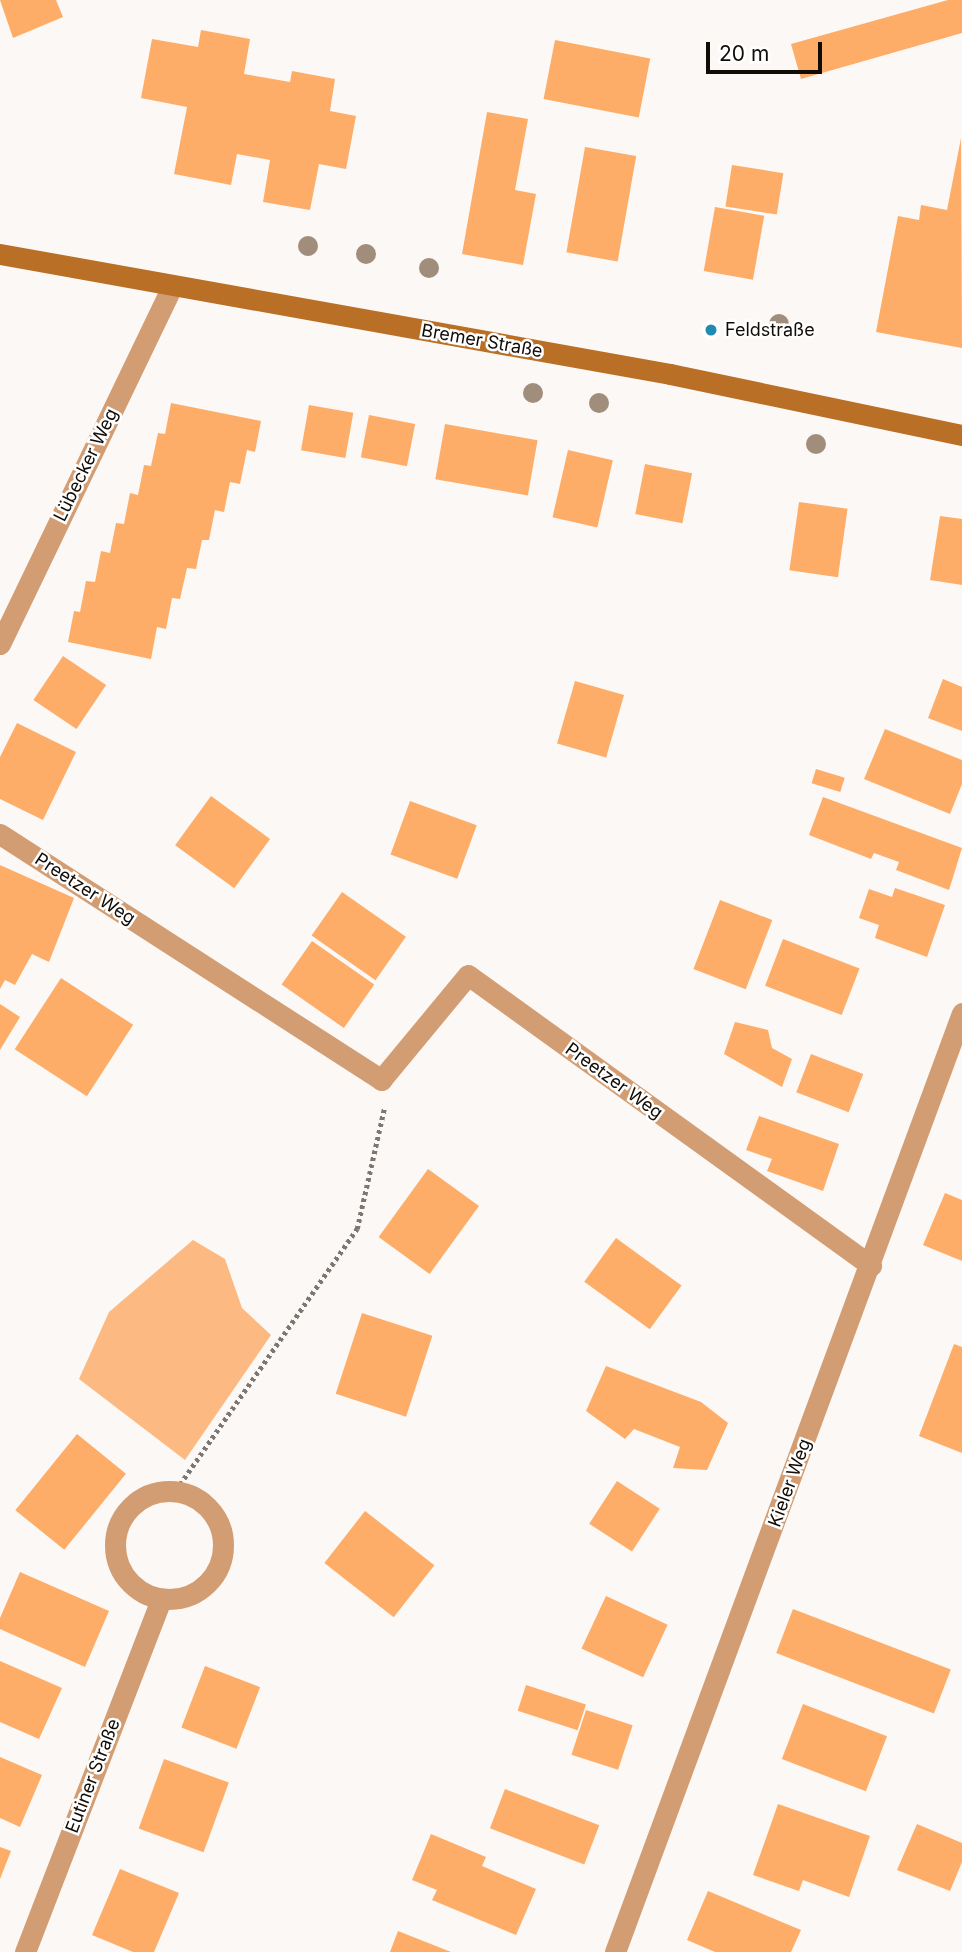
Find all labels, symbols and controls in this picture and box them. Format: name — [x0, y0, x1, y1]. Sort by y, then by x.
scale bar — [710, 28, 825, 72]
text: 20 m — [719, 41, 769, 66]
place label: Feldstraße — [725, 319, 815, 341]
street label: Bremer Straße — [420, 320, 544, 362]
marker: Feldstraße — [703, 322, 719, 338]
street label: Lübecker Weg — [49, 405, 123, 525]
street label: Preetzer Weg — [31, 849, 139, 929]
street label: Preetzer Weg — [561, 1038, 667, 1124]
street label: Kieler Weg — [764, 1436, 816, 1530]
street label: Eutiner Straße — [61, 1716, 125, 1836]

